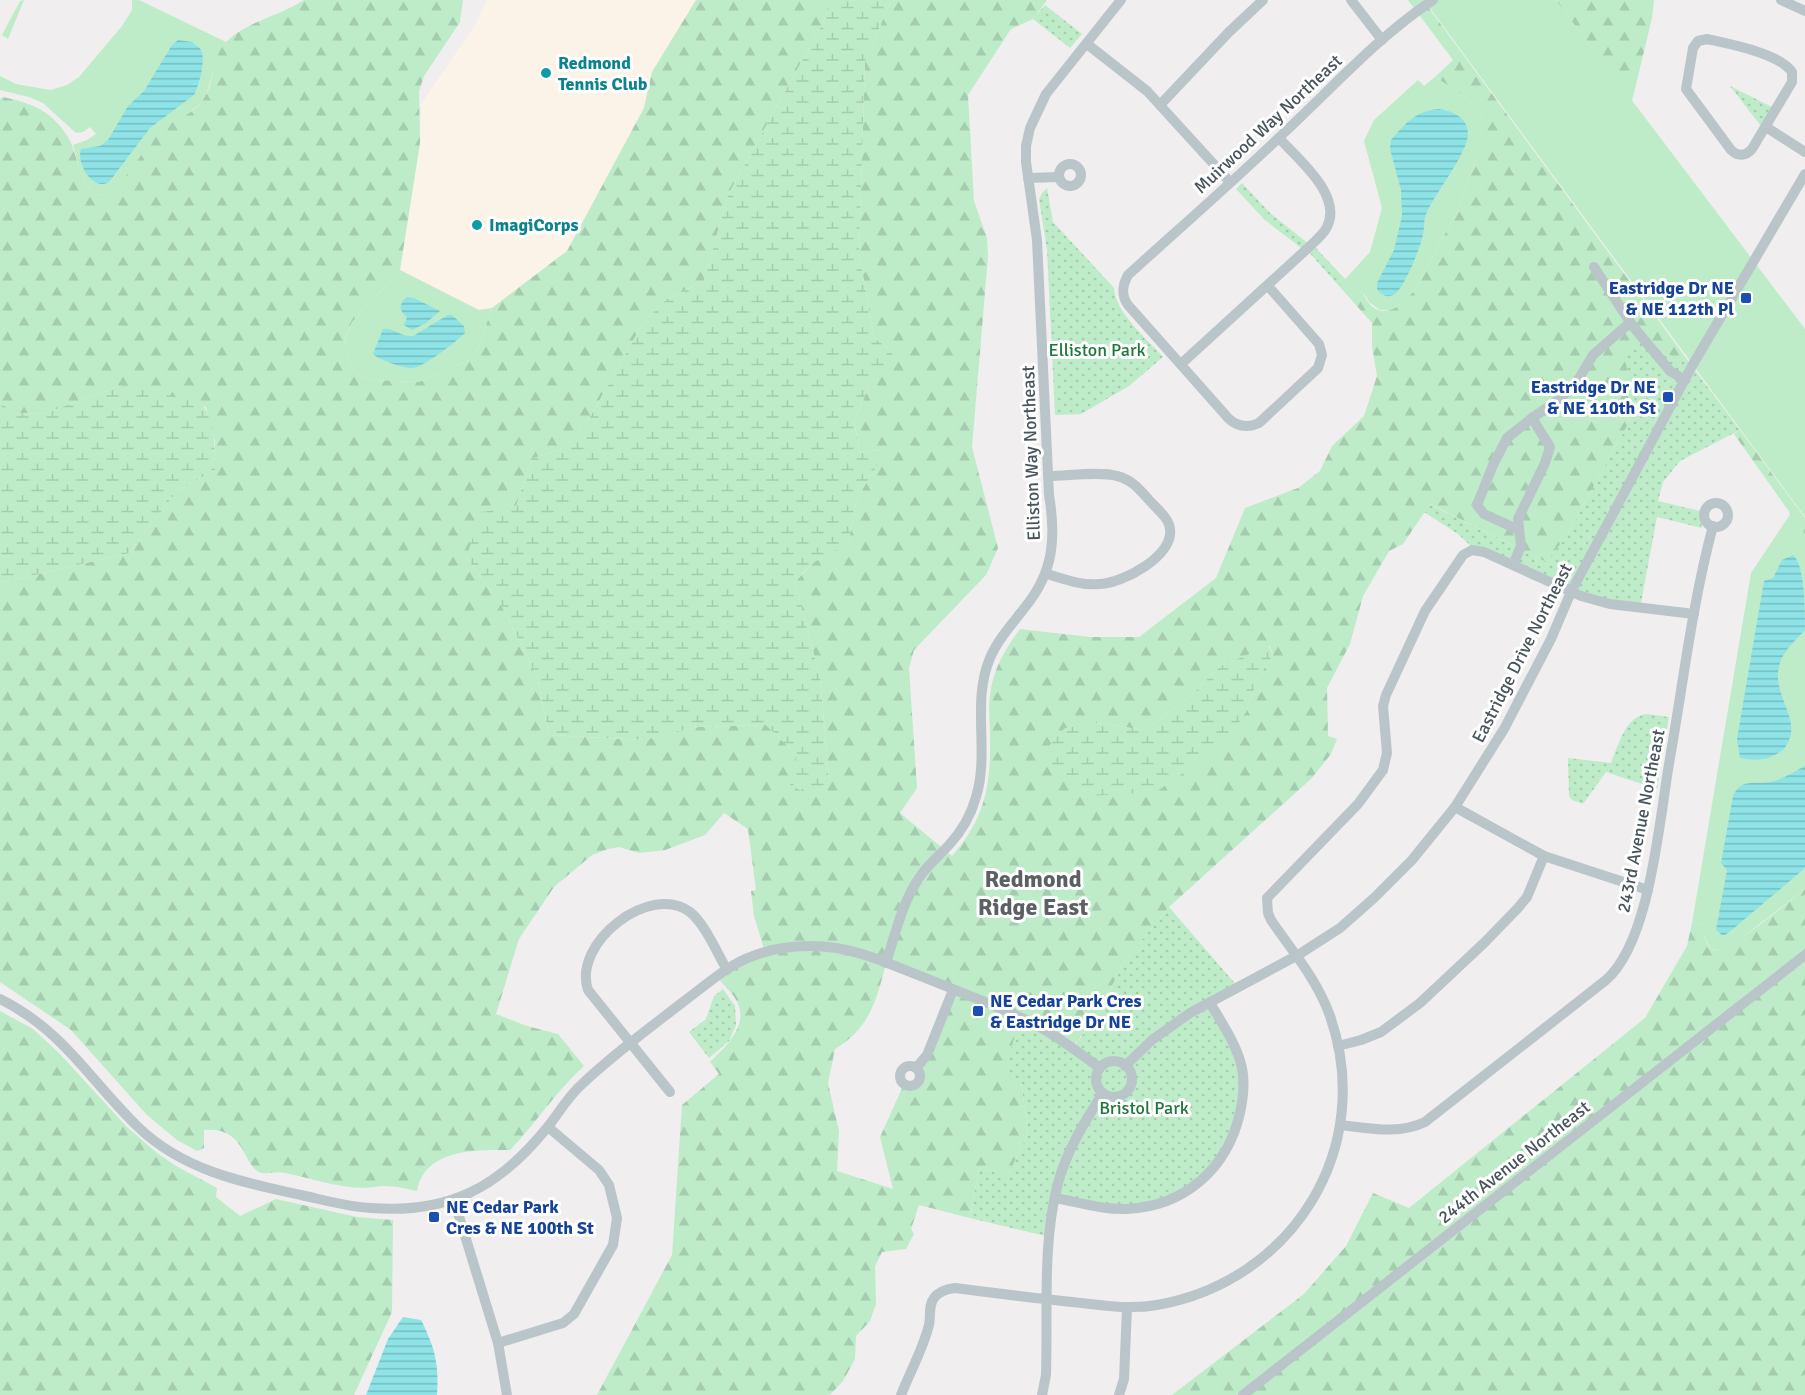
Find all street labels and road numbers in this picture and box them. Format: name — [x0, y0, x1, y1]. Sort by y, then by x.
street label: Muirwood Way Northeast — [1190, 50, 1346, 198]
street label: Elliston Way Northeast — [1017, 365, 1045, 541]
street label: Eastridge Drive Northeast — [1467, 560, 1577, 746]
street label: 243rd Avenue Northeast — [1612, 727, 1670, 915]
street label: 244th Avenue Northeast — [1434, 1096, 1594, 1228]

